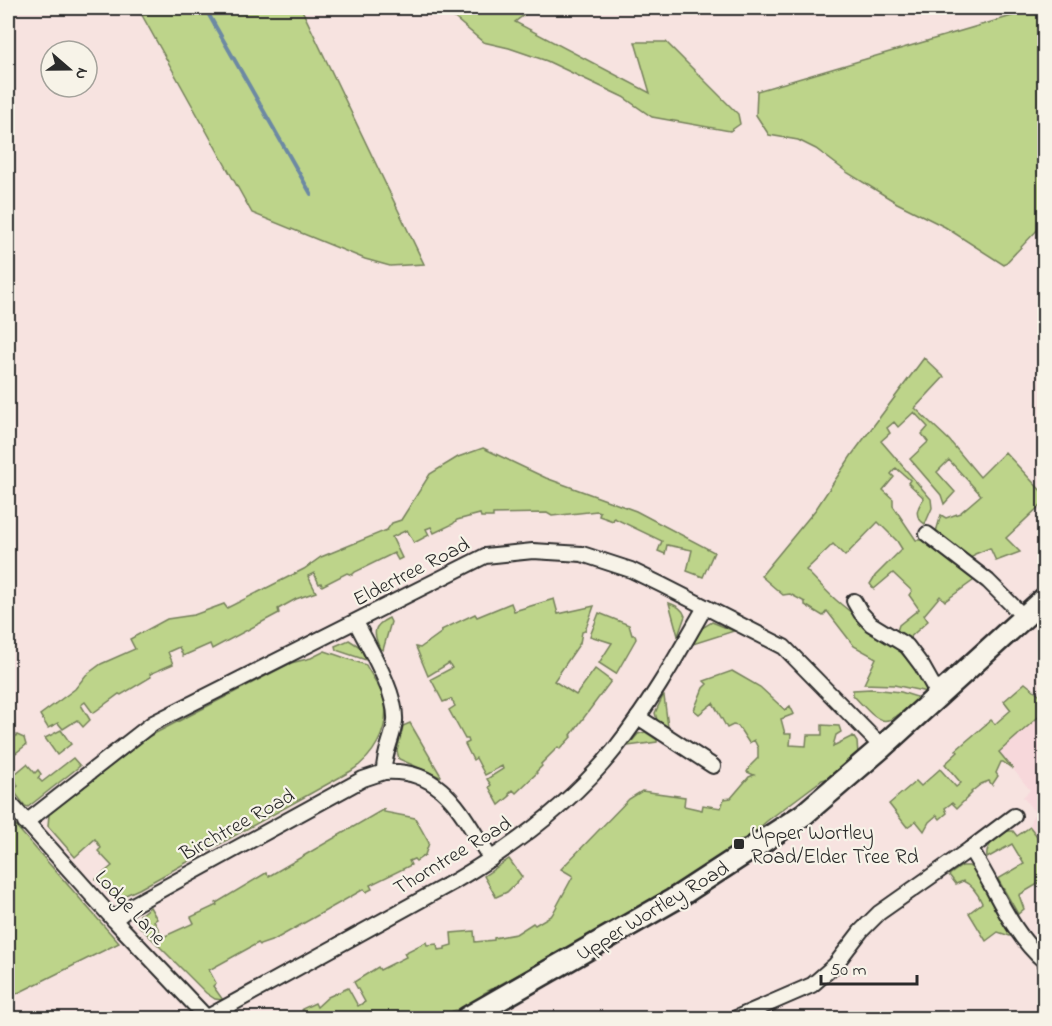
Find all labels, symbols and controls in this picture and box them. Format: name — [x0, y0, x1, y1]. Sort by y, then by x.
north arrow — [39, 39, 99, 99]
text: N — [68, 64, 94, 83]
street label: Eldertree Road — [348, 530, 476, 615]
street label: Birchtree Road — [174, 782, 301, 870]
street label: Thorntree Road — [388, 809, 518, 904]
place label: Upper Wortley Road/Elder Tree Rd — [751, 819, 919, 873]
marker: Upper Wortley Road/Elder Tree Rd — [732, 837, 746, 851]
street label: Upper Wortley Road — [571, 854, 736, 971]
street label: Lodge Lane — [85, 864, 173, 955]
scale bar — [821, 948, 917, 986]
text: 50 m — [830, 958, 867, 984]

